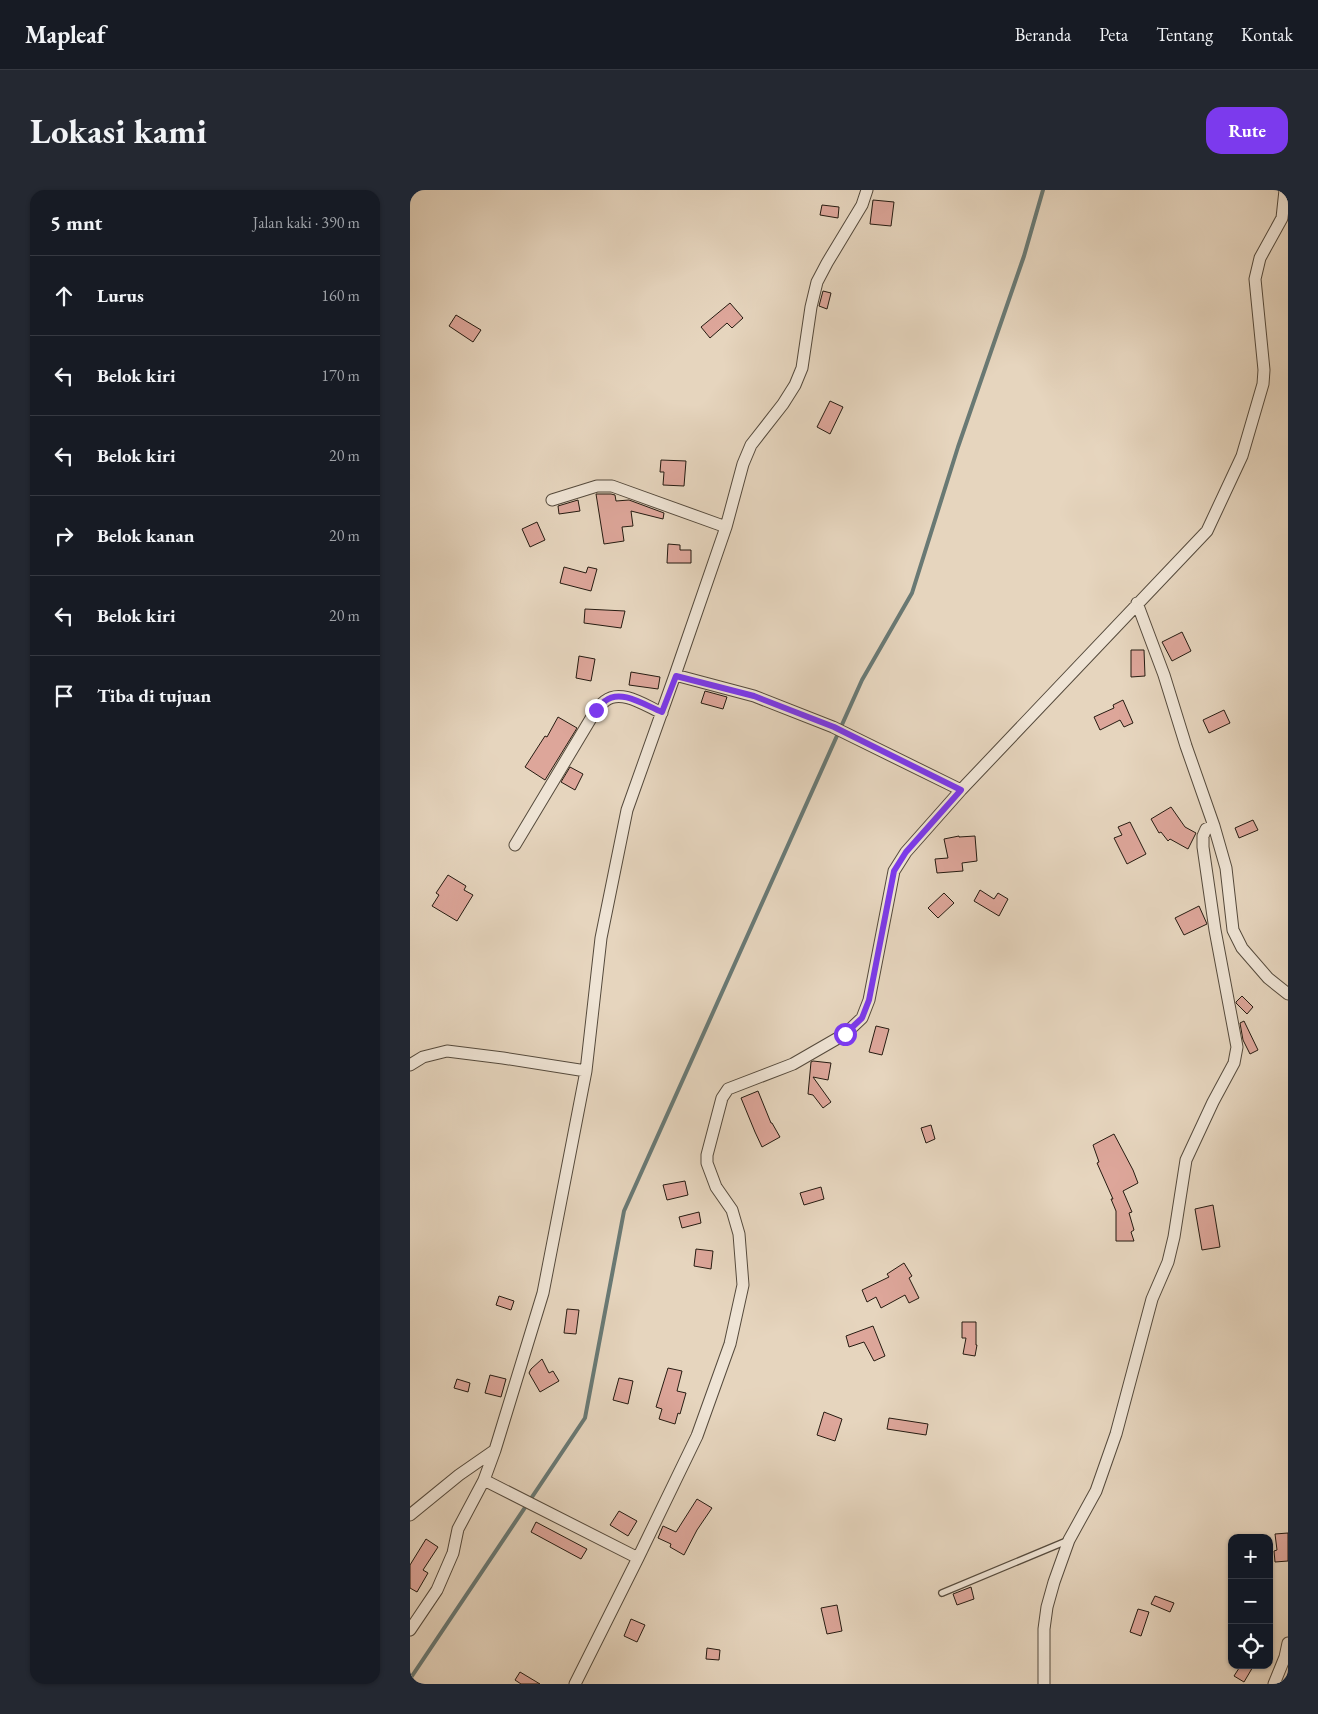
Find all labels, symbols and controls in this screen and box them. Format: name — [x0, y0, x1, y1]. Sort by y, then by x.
text: Mapleaf — [25, 19, 106, 50]
text: Beranda — [1015, 23, 1071, 46]
text: Peta — [1099, 23, 1128, 46]
text: Tentang — [1156, 23, 1213, 46]
text: Kontak — [1241, 23, 1293, 46]
button: Rute — [1206, 107, 1288, 154]
text: Lokasi kami — [30, 108, 207, 153]
text: 5 mnt — [50, 209, 102, 236]
text: Jalan kaki · 390 m — [253, 212, 360, 233]
icon: ahead — [50, 282, 78, 310]
text: Lurus — [97, 283, 144, 308]
text: 160 m — [321, 285, 360, 306]
icon: left — [50, 362, 78, 390]
text: Belok kiri — [97, 363, 176, 388]
text: 170 m — [321, 365, 360, 386]
icon: left — [50, 442, 78, 470]
text: Belok kiri — [97, 443, 176, 468]
text: 20 m — [329, 445, 360, 466]
icon: right — [50, 522, 78, 550]
text: Belok kanan — [97, 523, 195, 548]
text: 20 m — [329, 525, 360, 546]
icon: left — [50, 602, 78, 630]
text: Belok kiri — [97, 603, 176, 628]
text: 20 m — [329, 605, 360, 626]
icon: arrive — [50, 682, 78, 710]
text: Tiba di tujuan — [97, 683, 211, 708]
route end — [585, 699, 608, 722]
route start — [834, 1023, 857, 1046]
map controls — [1228, 1534, 1273, 1669]
button: + — [1228, 1534, 1273, 1579]
button: − — [1228, 1579, 1273, 1624]
button: locate — [1228, 1624, 1273, 1669]

